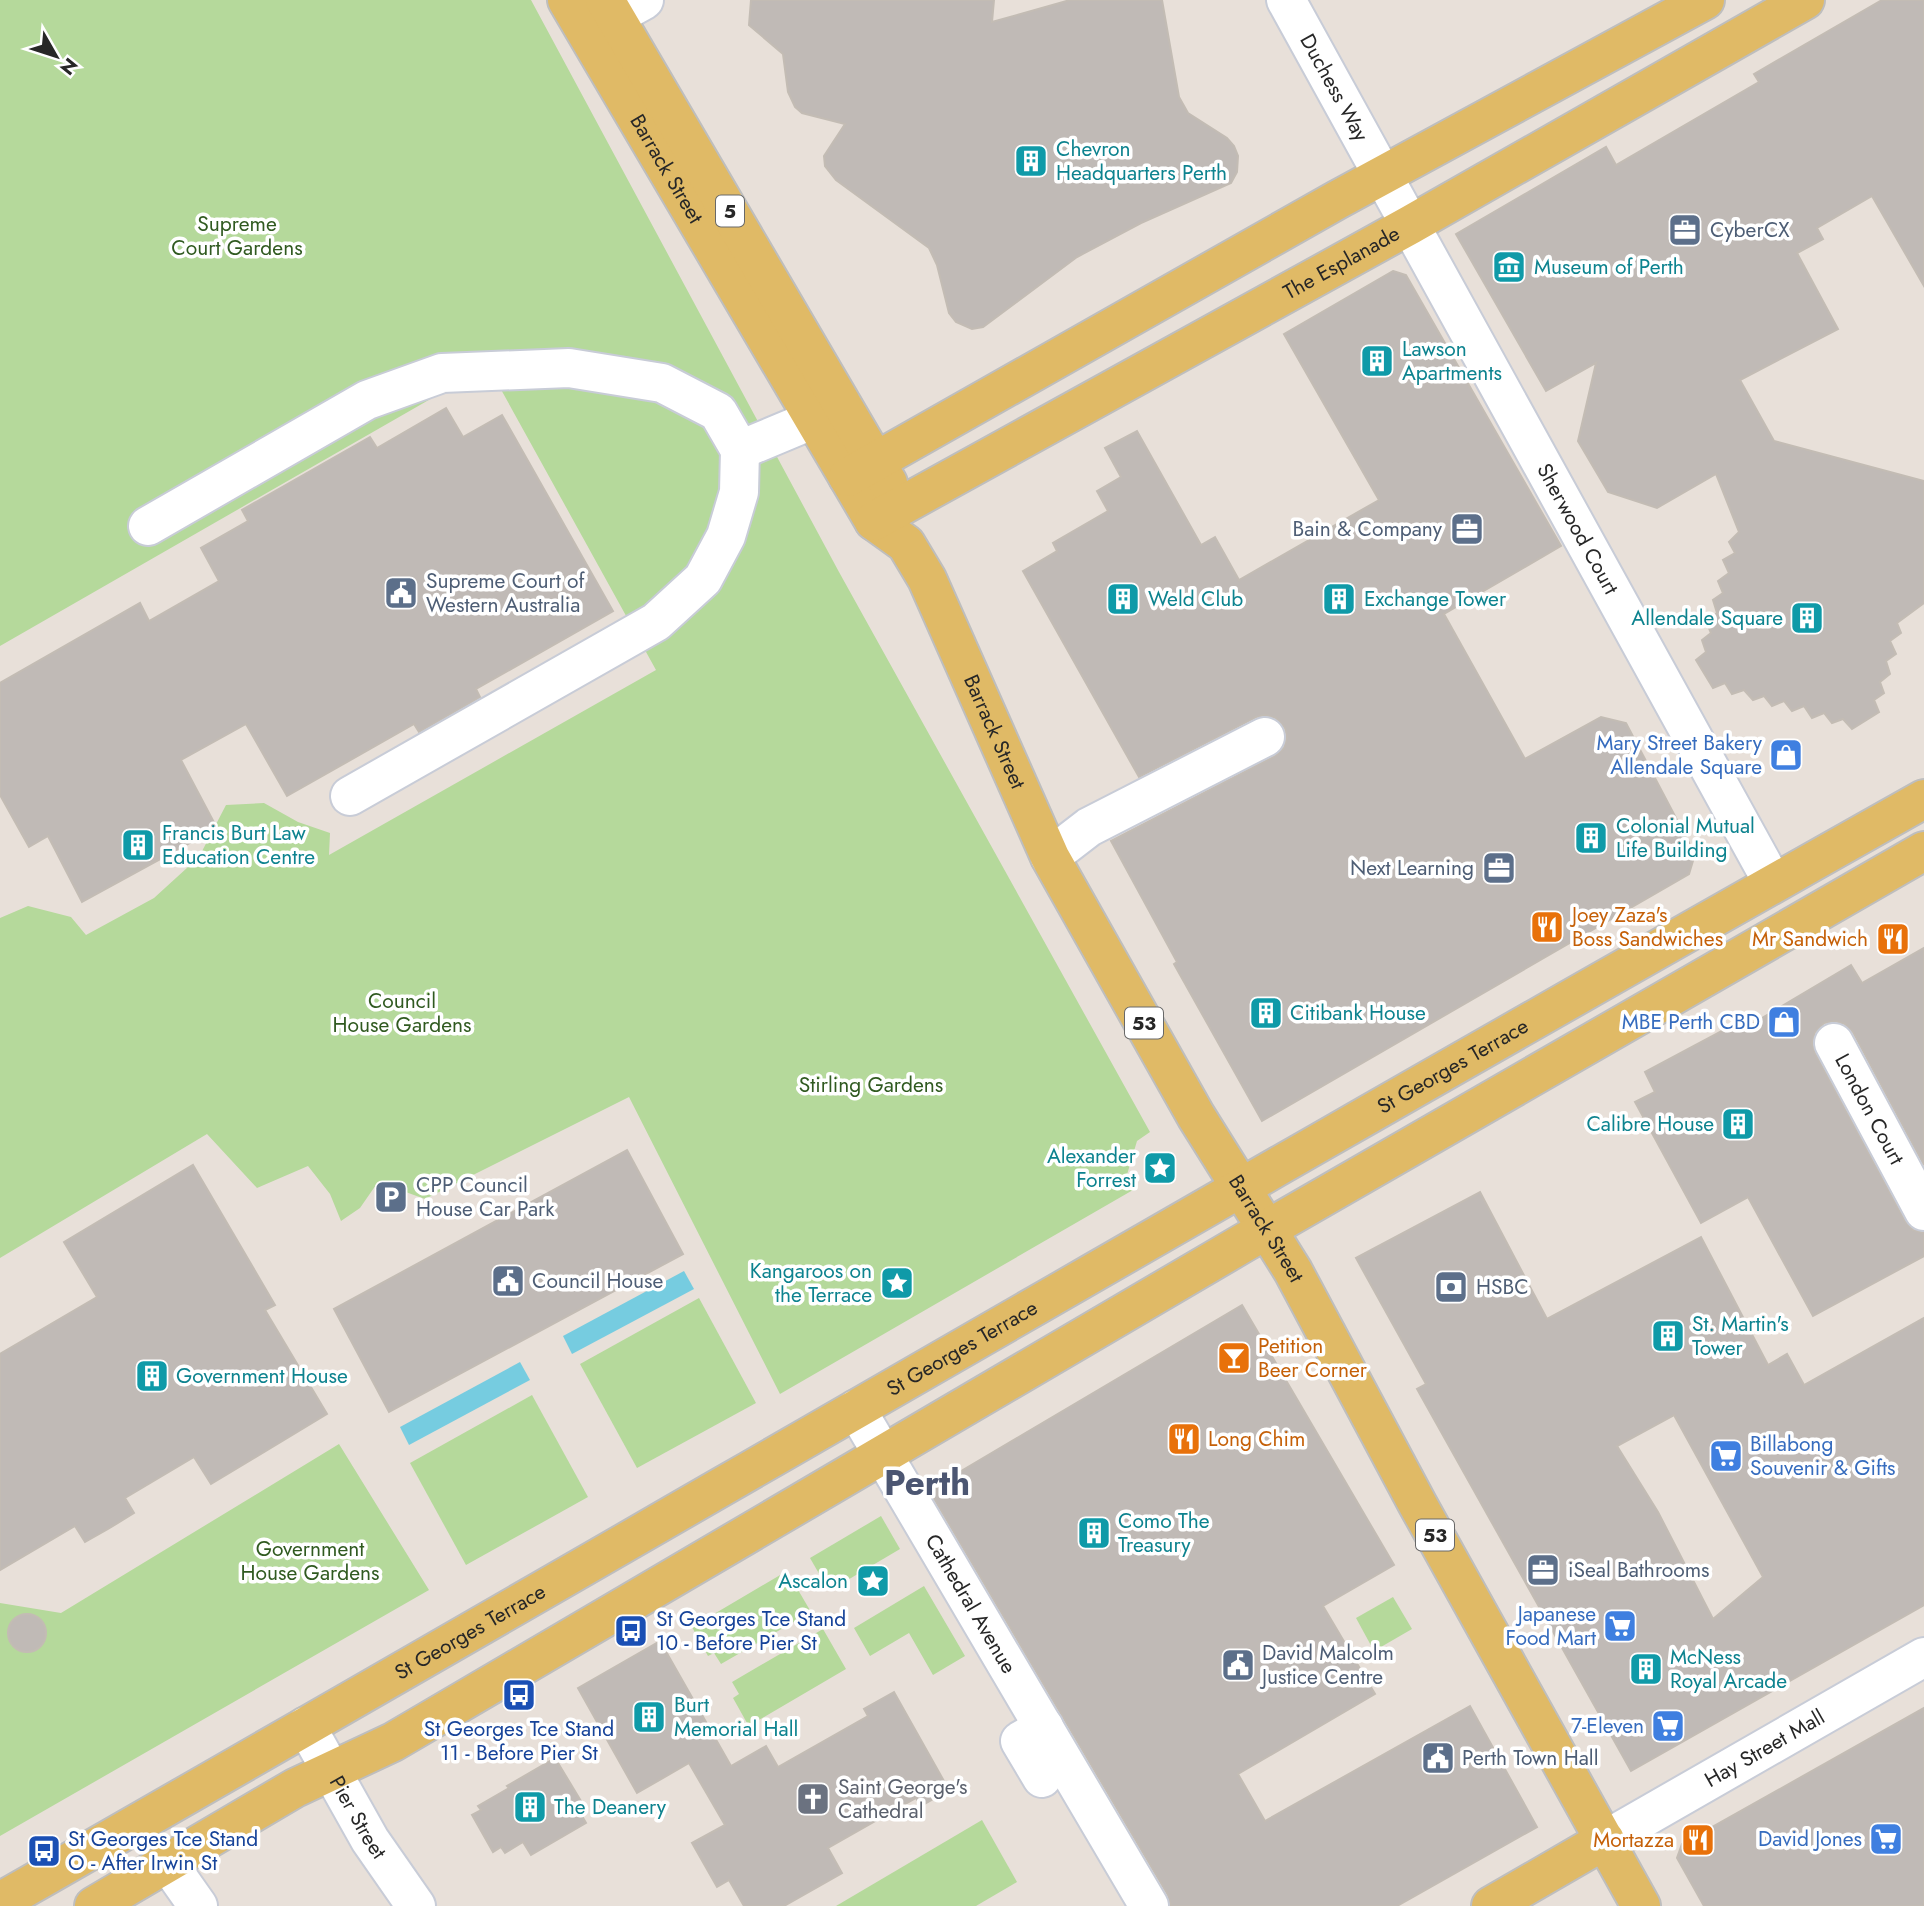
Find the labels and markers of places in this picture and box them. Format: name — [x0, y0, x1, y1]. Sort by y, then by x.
place label: Chevron Headquarters Perth — [1056, 134, 1227, 188]
building icon: Chevron Headquarters Perth — [1012, 142, 1050, 180]
office icon: CyberCX — [1666, 211, 1704, 249]
place label: CyberCX — [1710, 215, 1790, 245]
museum icon: Museum of Perth — [1490, 248, 1528, 286]
place label: Museum of Perth — [1534, 252, 1684, 282]
place label: Lawson Apartments — [1402, 334, 1502, 388]
building icon: Lawson Apartments — [1358, 342, 1396, 380]
office icon: Bain & Company — [1448, 510, 1486, 548]
place label: Bain & Company — [1292, 514, 1443, 544]
place label: Supreme Court of Western Australia — [426, 566, 586, 620]
public building icon: Supreme Court of Western Australia — [382, 574, 420, 612]
building icon: Weld Club — [1104, 580, 1142, 618]
building icon: Exchange Tower — [1320, 580, 1358, 618]
place label: Weld Club — [1148, 584, 1243, 614]
place label: Exchange Tower — [1364, 584, 1507, 614]
building icon: Allendale Square — [1788, 599, 1826, 637]
place label: Allendale Square — [1631, 603, 1783, 633]
place label: Mary Street Bakery Allendale Square — [1596, 728, 1763, 782]
shop icon: Mary Street Bakery Allendale Square — [1767, 736, 1805, 774]
place label: Colonial Mutual Life Building — [1616, 811, 1755, 865]
place label: Francis Burt Law Education Centre — [162, 818, 315, 872]
building icon: Colonial Mutual Life Building — [1572, 819, 1610, 857]
building icon: Francis Burt Law Education Centre — [119, 826, 157, 864]
office icon: Next Learning — [1480, 849, 1518, 887]
place label: Next Learning — [1350, 853, 1474, 883]
place label: Joey Zaza's Boss Sandwiches — [1569, 900, 1723, 954]
restaurant icon: Joey Zaza's Boss Sandwiches — [1528, 908, 1566, 946]
restaurant icon: Mr Sandwich — [1874, 920, 1912, 958]
place label: Mr Sandwich — [1752, 924, 1868, 954]
building icon: Citibank House — [1247, 994, 1285, 1032]
place label: Citibank House — [1290, 998, 1426, 1028]
shop icon: MBE Perth CBD — [1765, 1003, 1803, 1041]
place label: MBE Perth CBD — [1622, 1007, 1760, 1037]
building icon: Calibre House — [1719, 1105, 1757, 1143]
place label: Calibre House — [1586, 1109, 1714, 1139]
place label: Alexander Forrest — [1047, 1141, 1137, 1195]
place icon: Alexander Forrest — [1141, 1149, 1179, 1187]
place label: CPP Council House Car Park — [416, 1170, 555, 1224]
parking icon: CPP Council House Car Park — [372, 1178, 410, 1216]
place label: Kangaroos on the Terrace — [750, 1256, 872, 1310]
public building icon: Council House — [489, 1262, 527, 1300]
place icon: Kangaroos on the Terrace — [878, 1264, 916, 1302]
place label: Council House — [532, 1266, 663, 1296]
bank icon: HSBC — [1432, 1268, 1470, 1306]
place label: HSBC — [1476, 1272, 1529, 1302]
place label: St. Martin's Tower — [1692, 1309, 1789, 1363]
building icon: St. Martin's Tower — [1649, 1317, 1687, 1355]
place label: Petition Beer Corner — [1258, 1331, 1368, 1385]
bar icon: Petition Beer Corner — [1215, 1339, 1253, 1377]
building icon: Government House — [133, 1357, 171, 1395]
place label: Government House — [176, 1361, 348, 1391]
restaurant icon: Long Chim — [1165, 1420, 1203, 1458]
place label: Long Chim — [1208, 1424, 1305, 1454]
place label: Billabong Souvenir & Gifts — [1750, 1429, 1895, 1483]
supermarket icon: Billabong Souvenir & Gifts — [1707, 1437, 1745, 1475]
place label: Como The Treasury — [1118, 1506, 1210, 1560]
building icon: Como The Treasury — [1075, 1514, 1113, 1552]
office icon: iSeal Bathrooms — [1524, 1551, 1562, 1589]
place label: iSeal Bathrooms — [1568, 1555, 1710, 1585]
place icon: Ascalon — [854, 1562, 892, 1600]
place label: Ascalon — [778, 1566, 848, 1596]
place label: Japanese Food Mart — [1506, 1599, 1596, 1653]
place label: St Georges Tce Stand 10 - Before Pier St — [656, 1604, 846, 1658]
supermarket icon: Japanese Food Mart — [1601, 1607, 1639, 1645]
bus stop icon: St Georges Tce Stand 10 - Before Pier St — [612, 1612, 650, 1650]
place label: David Malcolm Justice Centre — [1259, 1638, 1394, 1692]
place label: McNess Royal Arcade — [1670, 1642, 1787, 1696]
public building icon: David Malcolm Justice Centre — [1219, 1646, 1257, 1684]
building icon: McNess Royal Arcade — [1627, 1650, 1665, 1688]
bus stop icon: St Georges Tce Stand 11 - Before Pier St — [500, 1676, 538, 1714]
place label: Burt Memorial Hall — [674, 1690, 798, 1744]
building icon: Burt Memorial Hall — [630, 1698, 668, 1736]
supermarket icon: 7-Eleven — [1649, 1707, 1687, 1745]
place label: 7-Eleven — [1571, 1711, 1644, 1741]
place label: St Georges Tce Stand 11 - Before Pier St — [424, 1714, 614, 1768]
public building icon: Perth Town Hall — [1419, 1739, 1457, 1777]
place label: Perth Town Hall — [1462, 1743, 1598, 1773]
place label: Saint George's Cathedral — [838, 1772, 967, 1826]
church icon: Saint George's Cathedral — [794, 1780, 832, 1818]
building icon: The Deanery — [511, 1788, 549, 1826]
place label: The Deanery — [554, 1792, 667, 1822]
supermarket icon: David Jones — [1867, 1820, 1905, 1858]
restaurant icon: Mortazza — [1679, 1821, 1717, 1859]
place label: St Georges Tce Stand O - After Irwin St — [68, 1824, 258, 1878]
place label: David Jones — [1758, 1824, 1862, 1854]
place label: Mortazza — [1593, 1825, 1674, 1855]
bus stop icon: St Georges Tce Stand O - After Irwin St — [25, 1832, 63, 1870]

